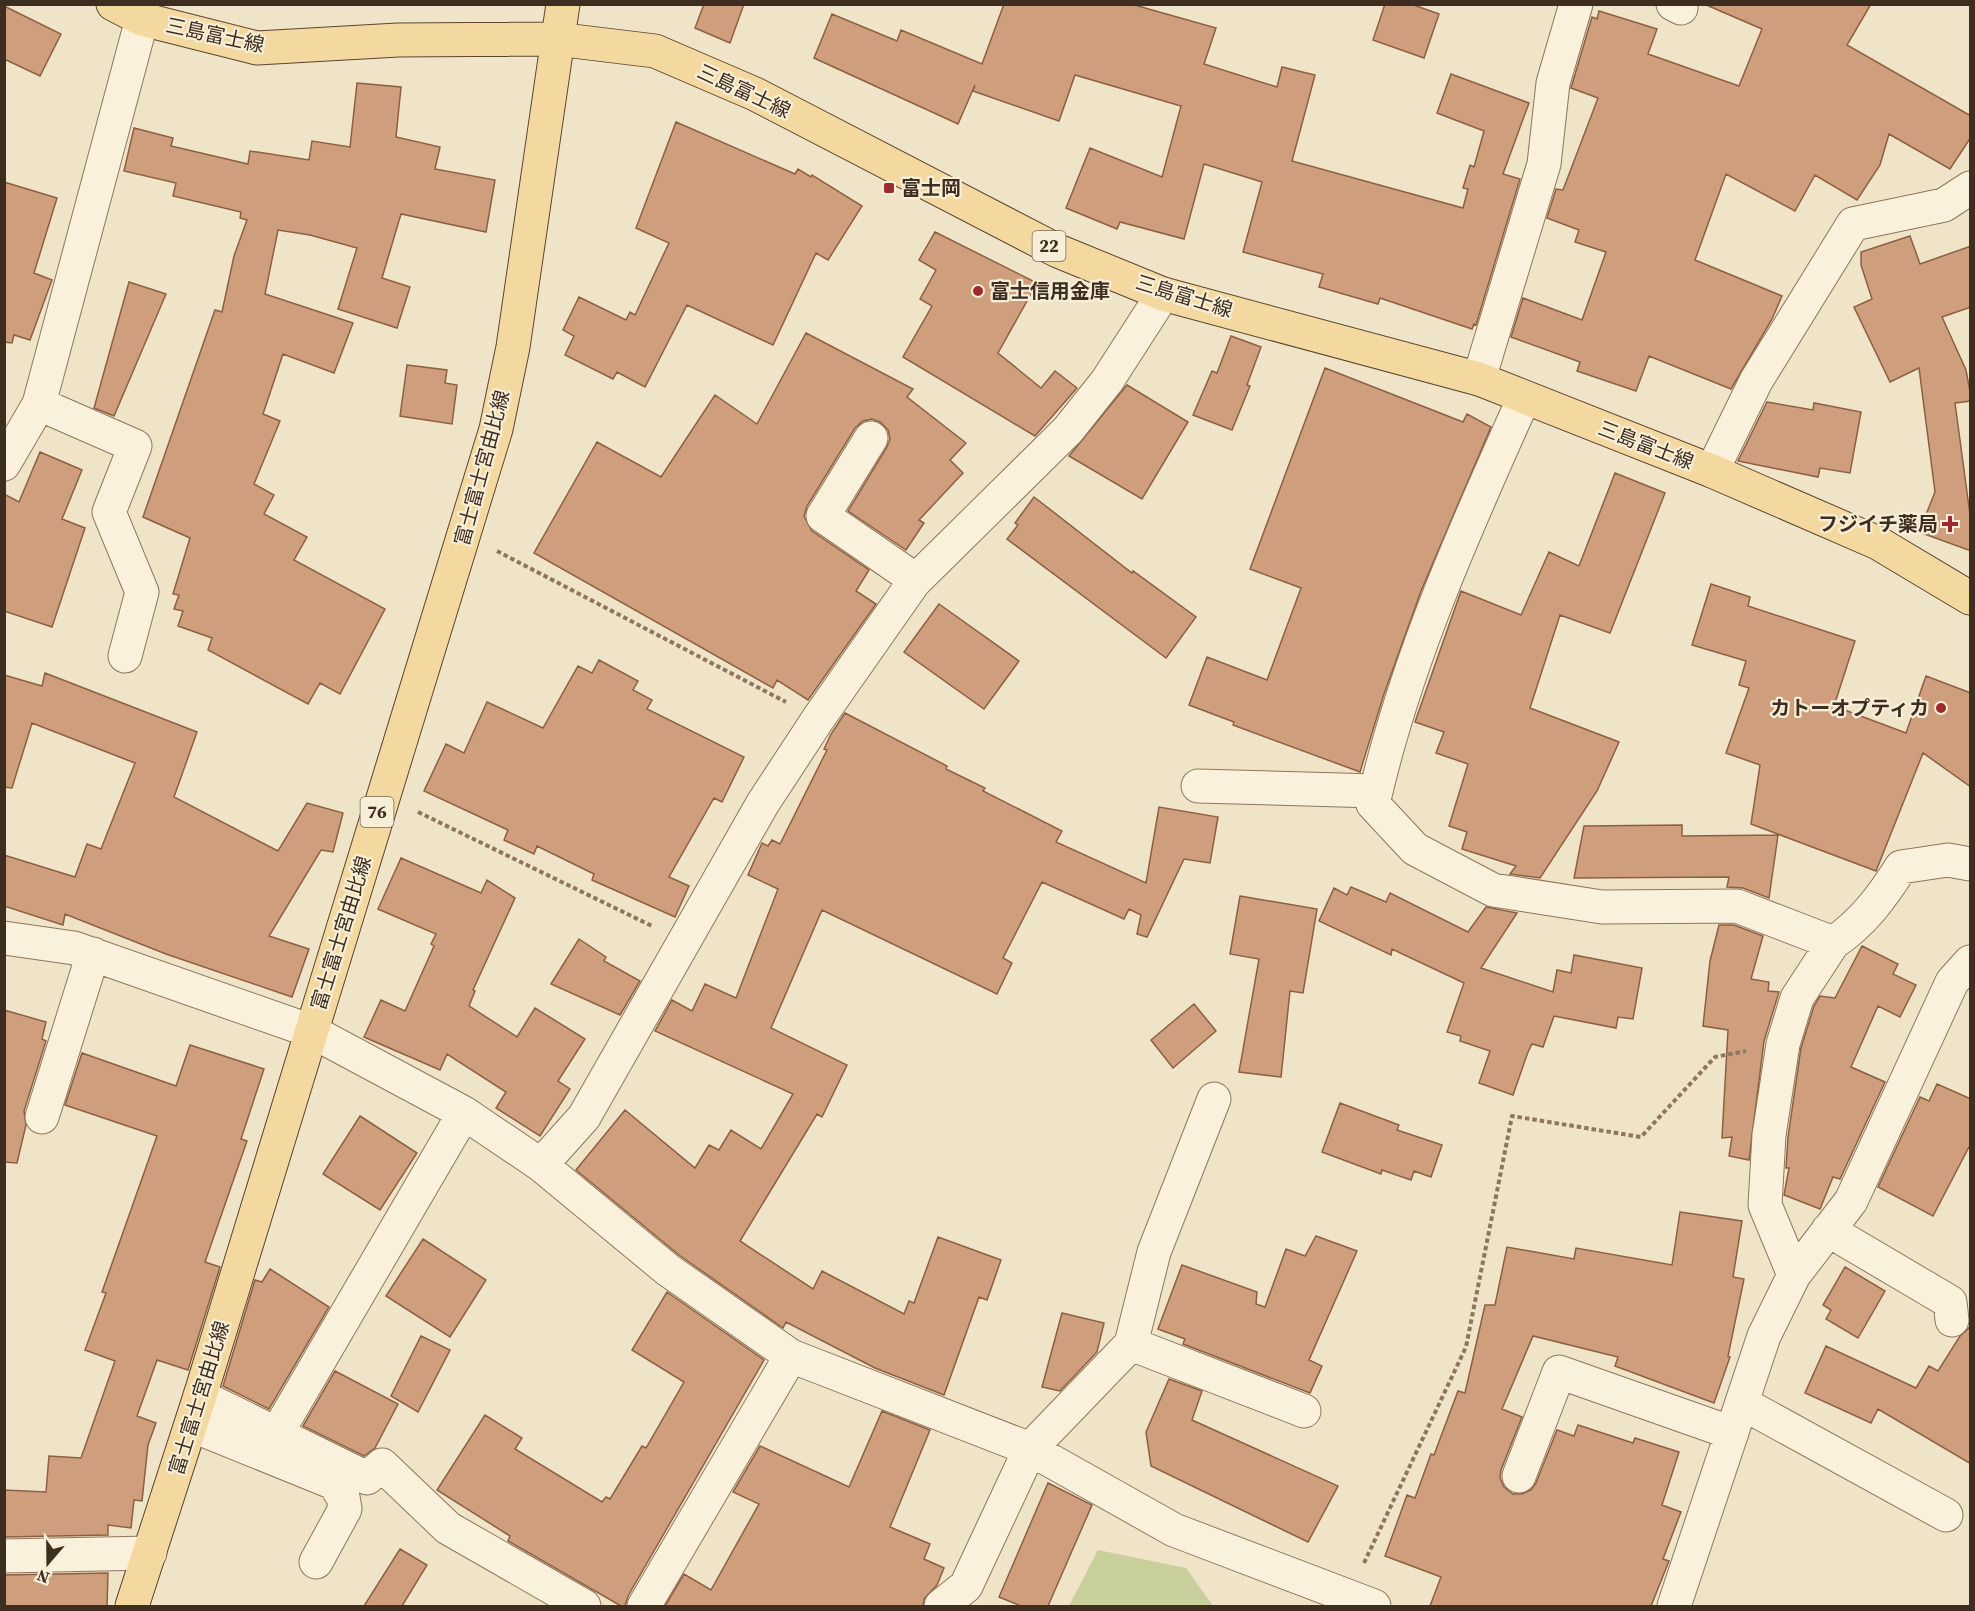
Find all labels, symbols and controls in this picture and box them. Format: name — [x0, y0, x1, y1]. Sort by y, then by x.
street label: 三島富士線 — [163, 11, 267, 59]
street label: 三島富士線 — [693, 57, 795, 125]
place label: 富士岡 — [901, 174, 961, 202]
marker: 富士岡 — [882, 181, 896, 195]
road number: 22 — [1032, 231, 1066, 261]
street label: 三島富士線 — [1132, 268, 1236, 324]
place label: 富士信用金庫 — [990, 277, 1110, 305]
marker: 富士信用金庫 — [971, 284, 985, 298]
street label: 富士富士宮由比線 — [448, 387, 516, 549]
street label: 三島富士線 — [1594, 414, 1698, 476]
place label: フジイチ薬局 — [1818, 510, 1938, 538]
marker: フジイチ薬局 — [1943, 517, 1957, 531]
place label: カトーオプティカ — [1770, 694, 1929, 722]
marker: カトーオプティカ — [1934, 701, 1948, 715]
road number: 76 — [360, 797, 394, 827]
street label: 富士富士宮由比線 — [304, 852, 378, 1014]
street label: 富士富士宮由比線 — [162, 1317, 236, 1479]
north arrow — [18, 1533, 78, 1593]
text: N — [33, 1565, 52, 1589]

